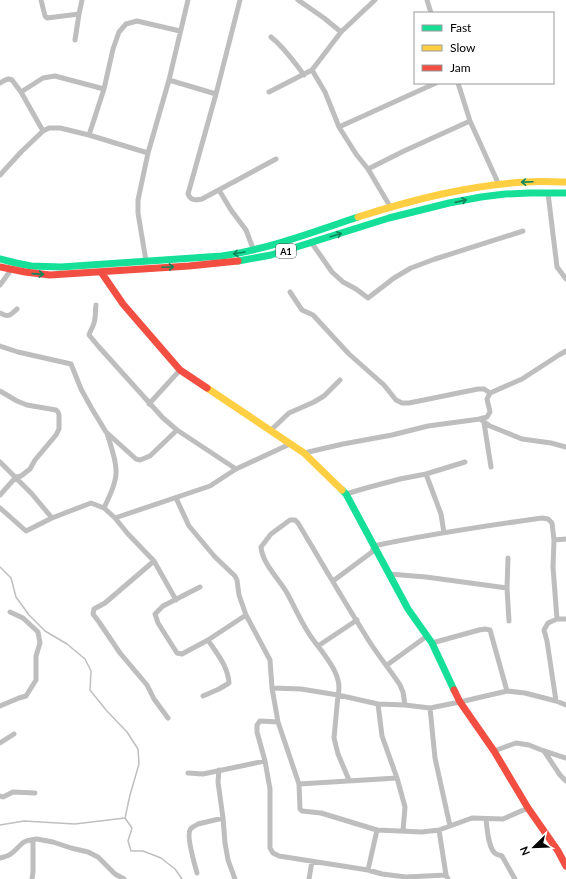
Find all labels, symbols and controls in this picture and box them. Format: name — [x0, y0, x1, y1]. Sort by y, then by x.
legend — [414, 12, 554, 84]
text: Fast — [450, 20, 472, 35]
text: Slow — [450, 40, 476, 55]
text: Jam — [450, 60, 471, 75]
one-way arrow — [521, 178, 534, 186]
one-way arrow — [454, 196, 467, 204]
one-way arrow — [329, 231, 342, 238]
road number: A1 — [276, 244, 296, 258]
one-way arrow — [232, 249, 245, 257]
one-way arrow — [161, 264, 174, 271]
one-way arrow — [31, 270, 44, 278]
north arrow — [514, 827, 554, 867]
text: N — [517, 845, 532, 858]

